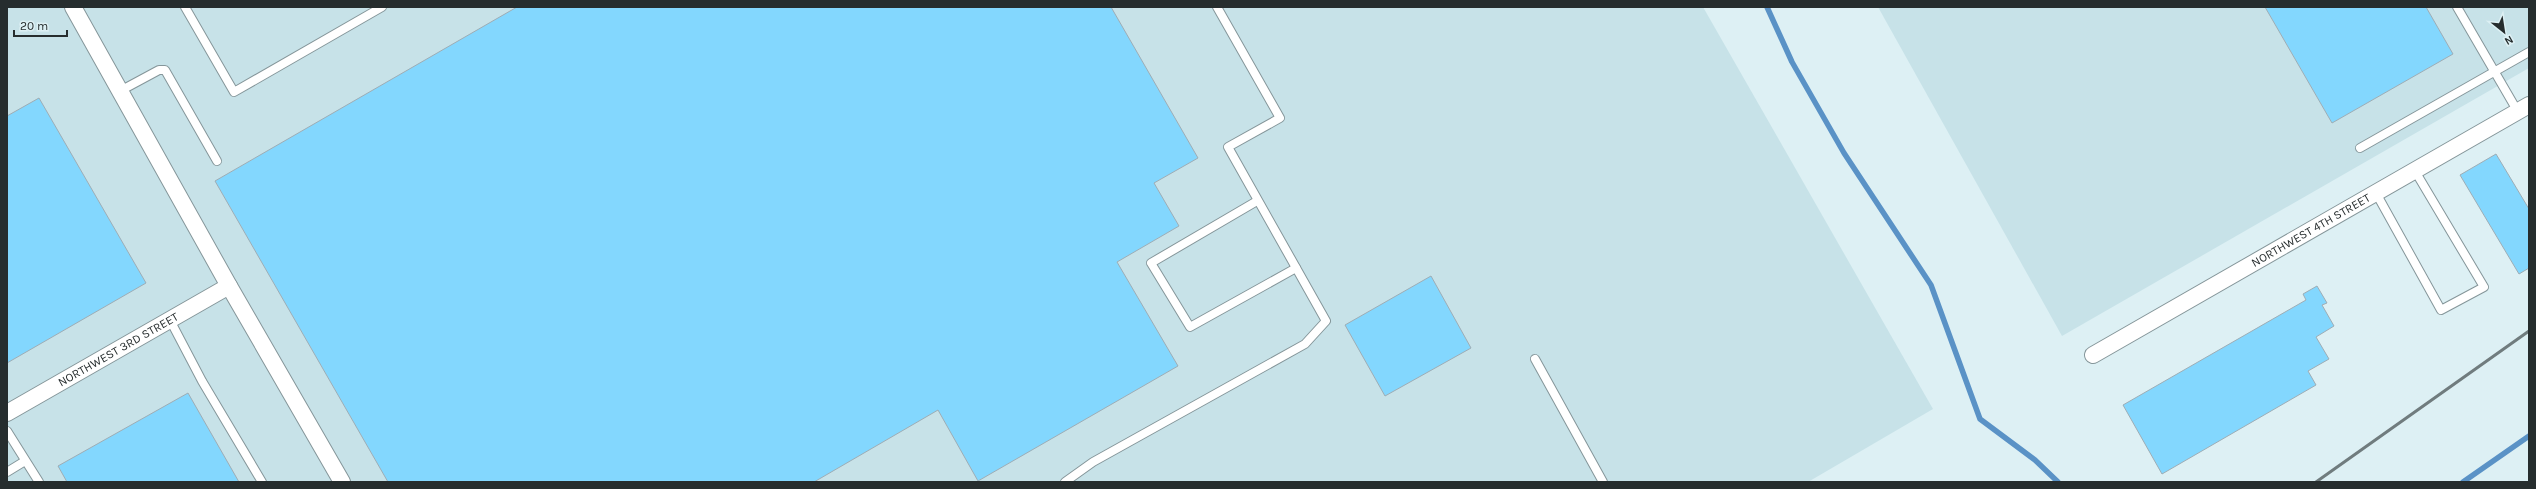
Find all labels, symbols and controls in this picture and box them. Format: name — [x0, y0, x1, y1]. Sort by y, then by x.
scale bar — [14, 12, 67, 38]
north arrow — [2484, 12, 2524, 52]
text: 20 m — [20, 19, 48, 33]
text: N — [2502, 33, 2515, 48]
street label: NORTHWEST 4TH STREET — [2249, 191, 2373, 270]
street label: NORTHWEST 3RD STREET — [55, 310, 181, 389]

